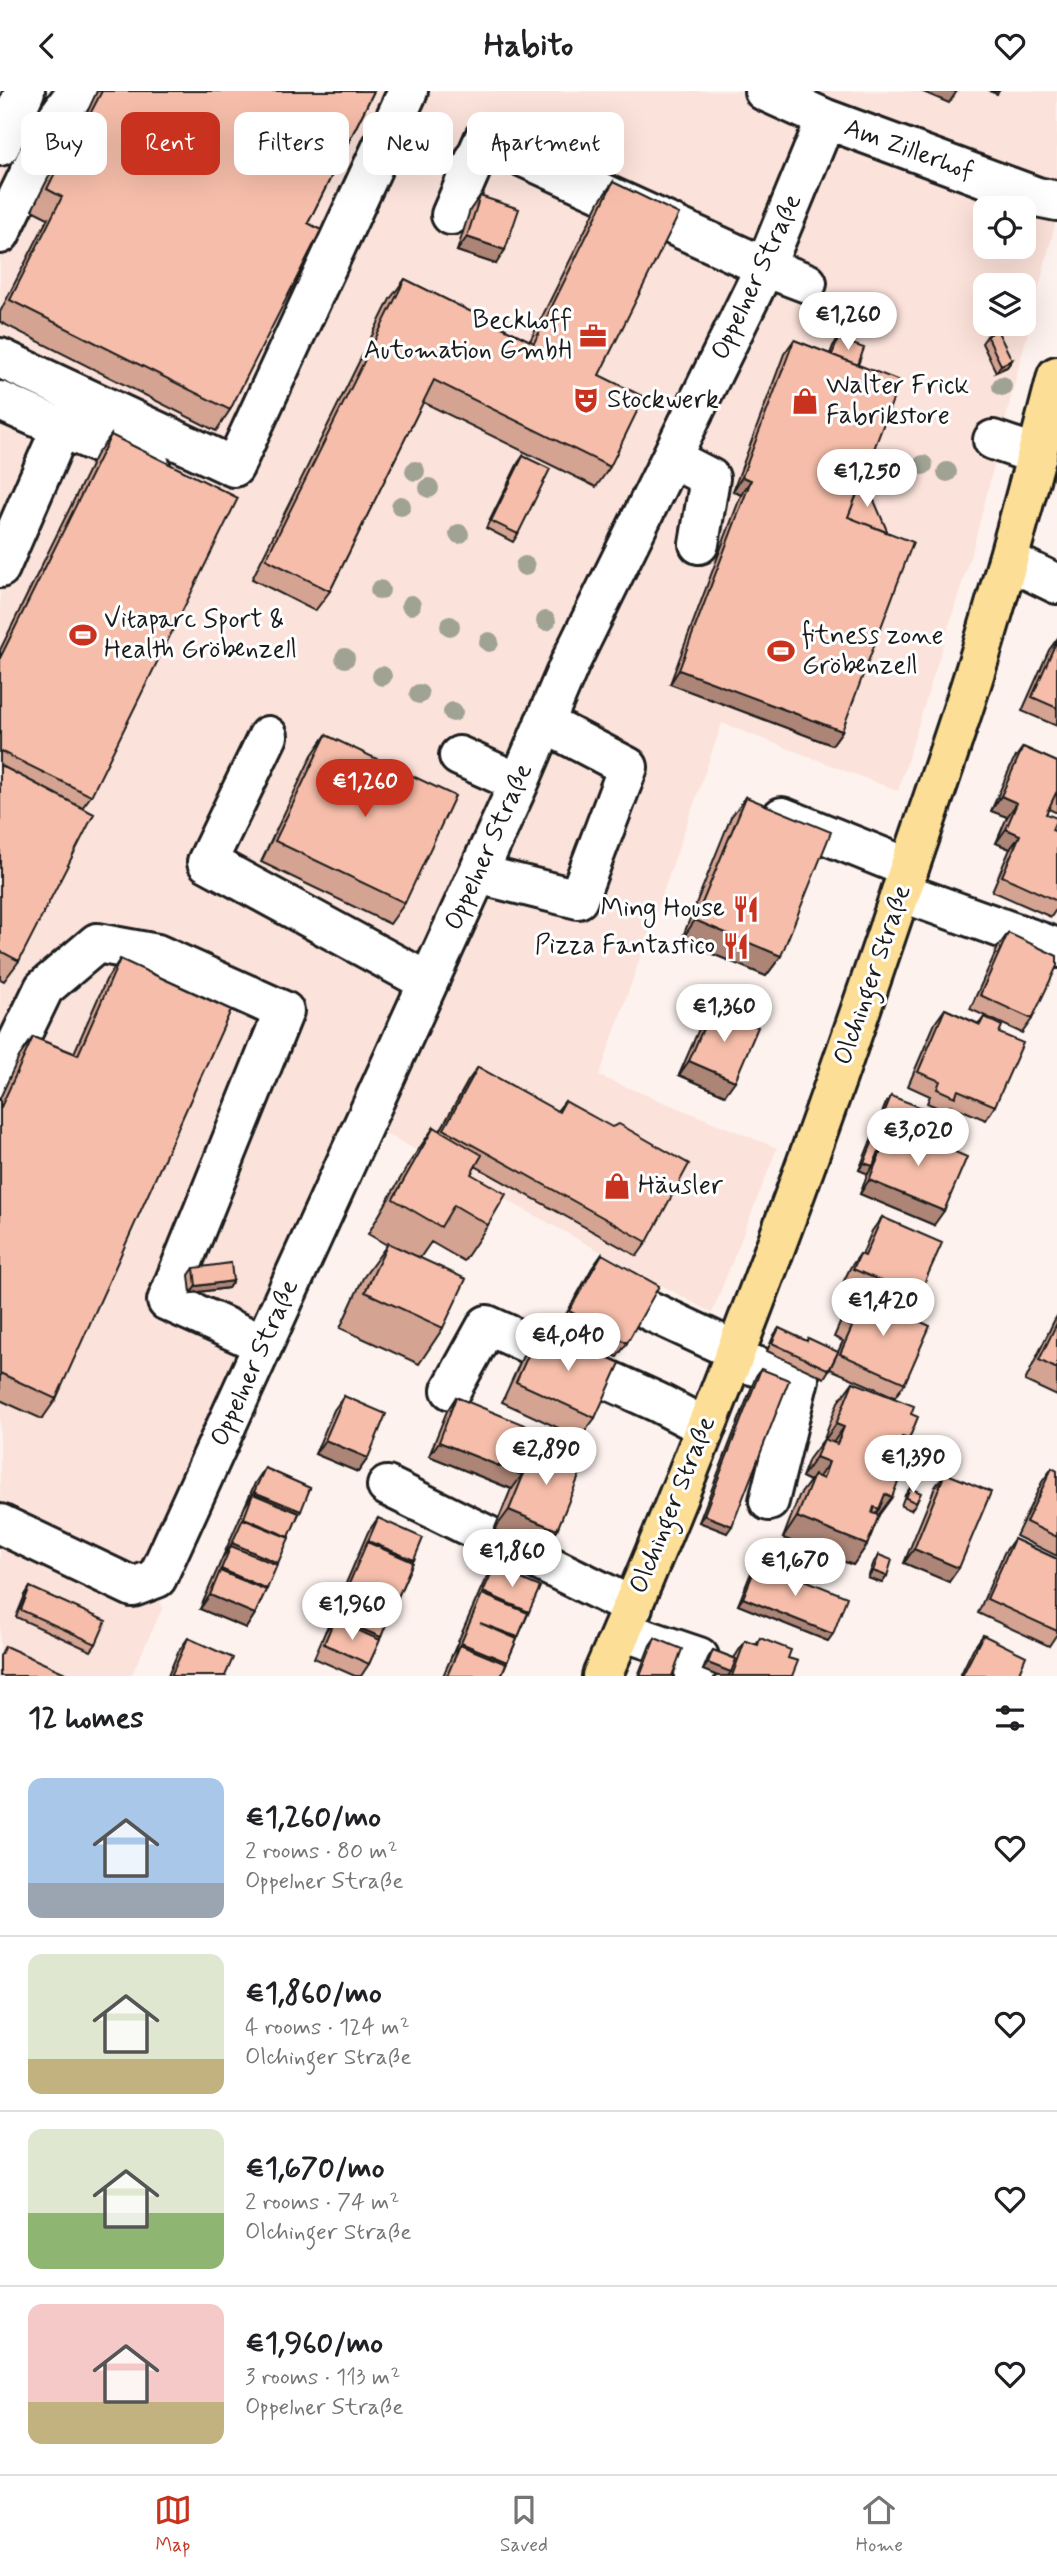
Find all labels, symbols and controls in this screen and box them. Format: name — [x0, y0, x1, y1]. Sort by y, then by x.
text: Habito — [484, 25, 573, 67]
icon: back — [28, 27, 66, 65]
icon: heart — [991, 27, 1029, 65]
street label: Am Zillerhof — [839, 111, 979, 189]
chip: Buy — [21, 112, 107, 175]
chip: Rent — [121, 112, 220, 175]
chip: Filters — [234, 112, 349, 175]
chip: New — [363, 112, 453, 175]
chip: Apartment — [467, 112, 624, 175]
street label: Oppelner Straße — [704, 188, 810, 365]
map controls — [973, 196, 1036, 336]
button: locate — [973, 196, 1036, 259]
button: layers — [973, 273, 1036, 336]
pin: €1,260 — [791, 293, 905, 352]
text: €1,260 — [815, 300, 881, 330]
place label: Beckhoff Automation GmbH — [364, 304, 572, 368]
office icon: Beckhoff Automation GmbH — [578, 321, 608, 351]
place label: Walter Frick Fabrikstore — [826, 369, 970, 433]
place label: Stockwerk — [607, 383, 719, 417]
theatre icon: Stockwerk — [571, 385, 601, 415]
shop icon: Walter Frick Fabrikstore — [790, 386, 820, 416]
pin: €1,250 — [810, 449, 924, 509]
text: €1,250 — [833, 457, 901, 487]
place label: Vitaparc Sport & Health Gröbenzell — [104, 603, 297, 667]
place label: fitness zone Gröbenzell — [802, 619, 944, 683]
sports icon: Vitaparc Sport & Health Gröbenzell — [68, 620, 98, 650]
sports icon: fitness zone Gröbenzell — [766, 636, 796, 666]
street label: Oppelner Straße — [437, 758, 541, 936]
pin: €1,260 — [308, 759, 422, 819]
text: €1,260 — [332, 767, 398, 797]
street label: Olchinger Straße — [826, 880, 923, 1070]
place label: Ming House — [601, 892, 725, 928]
restaurant icon: Ming House — [731, 894, 761, 924]
place label: Pizza Fantastico — [535, 929, 715, 963]
restaurant icon: Pizza Fantastico — [721, 931, 751, 961]
pin: €1,360 — [667, 985, 781, 1044]
text: €1,360 — [692, 992, 756, 1022]
pin: €3,020 — [861, 1109, 975, 1168]
text: €3,020 — [883, 1116, 953, 1146]
place label: Häusler — [638, 1169, 724, 1203]
shop icon: Häusler — [602, 1171, 632, 1201]
street label: Oppelner Straße — [203, 1274, 307, 1452]
pin: €1,420 — [826, 1279, 940, 1338]
text: €1,420 — [848, 1286, 918, 1316]
pin: €4,040 — [511, 1313, 625, 1373]
text: €4,040 — [531, 1321, 605, 1351]
street label: Olchinger Straße — [622, 1411, 727, 1600]
pin: €2,890 — [489, 1427, 603, 1487]
text: €2,890 — [512, 1435, 580, 1465]
pin: €1,390 — [856, 1435, 970, 1495]
text: €1,390 — [880, 1443, 946, 1473]
pin: €1,860 — [455, 1529, 569, 1589]
text: €1,860 — [479, 1537, 545, 1567]
pin: €1,670 — [738, 1539, 852, 1598]
text: €1,670 — [761, 1546, 829, 1576]
pin: €1,960 — [295, 1583, 409, 1642]
text: €1,960 — [318, 1590, 386, 1620]
text: 12 homes — [28, 1699, 144, 1738]
icon: filters — [991, 1699, 1029, 1737]
text: €1,260/mo — [245, 1798, 381, 1837]
icon: home — [84, 1806, 168, 1890]
icon: heart — [991, 1829, 1029, 1867]
text: 2 rooms · 80 m² — [245, 1837, 398, 1867]
text: Oppelner Straße — [245, 1867, 404, 1897]
text: €1,860/mo — [245, 1974, 382, 2013]
icon: home — [84, 1982, 168, 2066]
icon: heart — [991, 2005, 1029, 2043]
text: 4 rooms · 124 m² — [245, 2013, 410, 2043]
text: Olchinger Straße — [245, 2043, 412, 2073]
text: €1,670/mo — [245, 2149, 384, 2188]
icon: home — [84, 2157, 168, 2241]
icon: heart — [991, 2180, 1029, 2218]
text: 2 rooms · 74 m² — [245, 2188, 400, 2218]
text: Olchinger Straße — [245, 2218, 412, 2248]
text: €1,960/mo — [245, 2324, 383, 2363]
icon: home — [84, 2332, 168, 2416]
icon: heart — [991, 2355, 1029, 2393]
text: 3 rooms · 113 m² — [245, 2363, 400, 2393]
text: Oppelner Straße — [245, 2393, 404, 2423]
tab: Map — [154, 2491, 192, 2558]
tab: Saved — [500, 2491, 548, 2558]
tab: Home — [856, 2491, 903, 2558]

